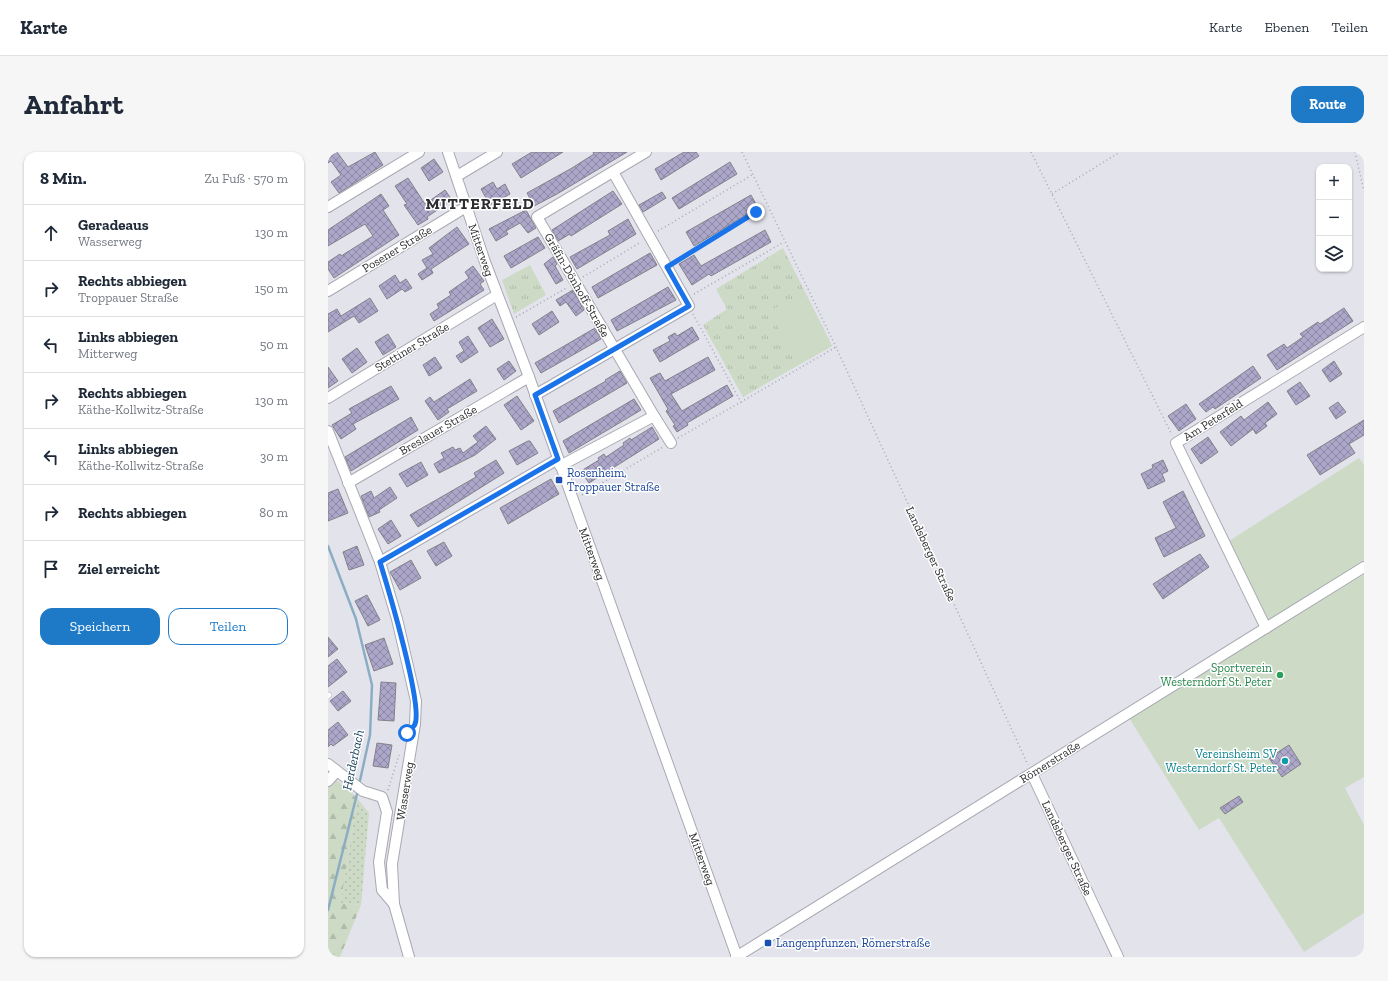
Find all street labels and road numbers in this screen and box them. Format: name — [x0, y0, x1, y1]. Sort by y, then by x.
street label: Posener Straße — [360, 222, 435, 275]
street label: Mitterweg — [465, 222, 497, 279]
street label: Gräfin-Dönhoff-Straße — [541, 230, 613, 340]
street label: Stettiner Straße — [372, 319, 452, 375]
street label: Am Peterfeld — [1181, 396, 1246, 444]
street label: Breslauer Straße — [397, 402, 480, 458]
street label: Landsberger Straße — [903, 504, 959, 604]
street label: Mitterweg — [576, 526, 608, 583]
street label: Römerstraße — [1017, 738, 1083, 786]
street label: Wasserweg — [393, 760, 417, 821]
street label: Landsberger Straße — [1039, 798, 1095, 898]
street label: Mitterweg — [686, 831, 718, 888]

